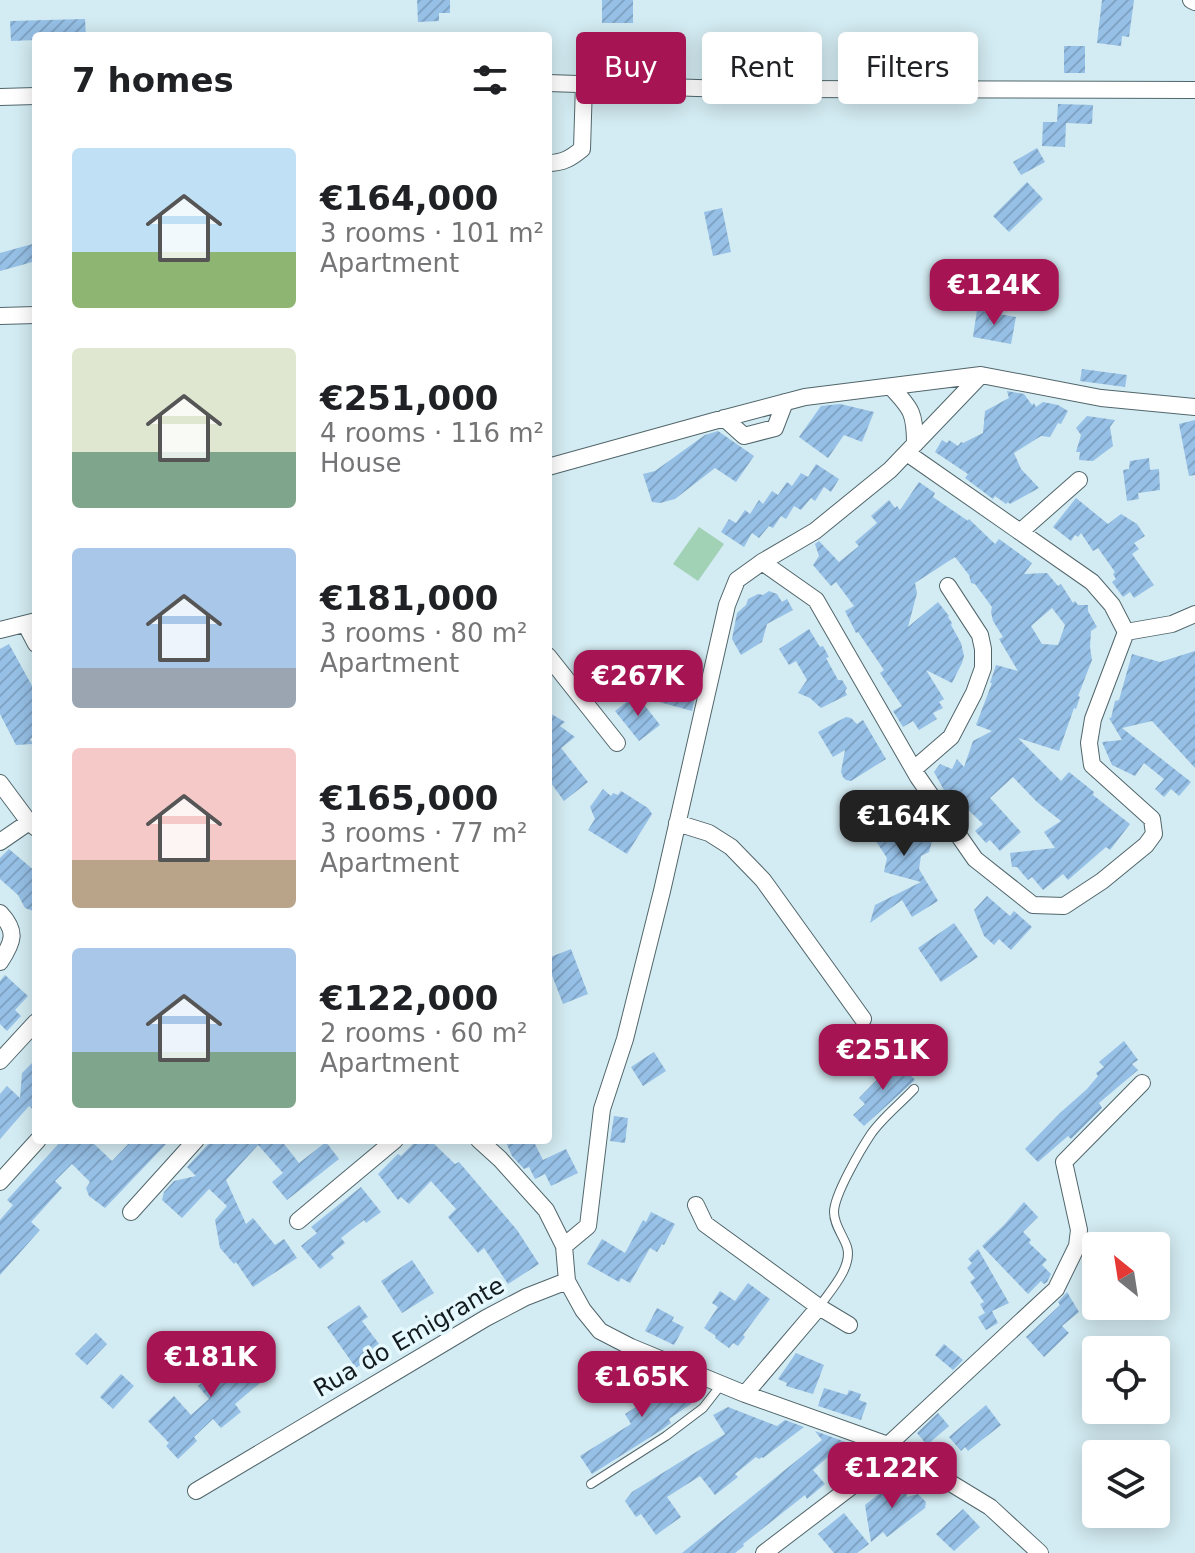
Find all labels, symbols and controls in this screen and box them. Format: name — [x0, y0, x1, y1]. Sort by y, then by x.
chip: Buy — [576, 32, 686, 104]
chip: Rent — [702, 32, 822, 104]
chip: Filters — [838, 32, 978, 104]
icon: filters — [468, 58, 512, 102]
text: 7 homes — [72, 60, 234, 100]
text: €164,000 — [320, 178, 499, 218]
icon: home — [136, 180, 232, 276]
text: 3 rooms · 101 m² — [320, 218, 544, 248]
text: Apartment — [320, 248, 459, 278]
pin: €124K — [938, 259, 1050, 327]
text: €124K — [948, 270, 1040, 300]
text: €251,000 — [320, 378, 499, 418]
icon: home — [136, 380, 232, 476]
text: 4 rooms · 116 m² — [320, 418, 544, 448]
text: House — [320, 448, 401, 478]
text: €181,000 — [320, 578, 499, 618]
icon: home — [136, 580, 232, 676]
text: 3 rooms · 80 m² — [320, 618, 528, 648]
text: Apartment — [320, 648, 459, 678]
pin: €267K — [582, 650, 694, 718]
text: €267K — [592, 661, 684, 691]
text: €165,000 — [320, 778, 499, 818]
icon: home — [136, 780, 232, 876]
pin: €164K — [848, 790, 960, 858]
text: €164K — [858, 801, 950, 831]
text: 3 rooms · 77 m² — [320, 818, 528, 848]
text: Apartment — [320, 848, 459, 878]
text: €122,000 — [320, 978, 499, 1018]
icon: home — [136, 980, 232, 1076]
text: 2 rooms · 60 m² — [320, 1018, 528, 1048]
pin: €251K — [827, 1024, 939, 1092]
text: €251K — [837, 1035, 929, 1065]
text: Apartment — [320, 1048, 459, 1078]
north arrow — [1082, 1232, 1170, 1320]
map controls — [1082, 1232, 1170, 1528]
street label: Rua do Emigrante — [309, 1271, 509, 1403]
pin: €181K — [155, 1331, 267, 1399]
button: locate — [1082, 1336, 1170, 1424]
text: €181K — [165, 1342, 257, 1372]
pin: €165K — [586, 1351, 698, 1419]
text: €165K — [596, 1362, 688, 1392]
button: layers — [1082, 1440, 1170, 1528]
pin: €122K — [836, 1442, 948, 1510]
text: €122K — [846, 1453, 938, 1483]

